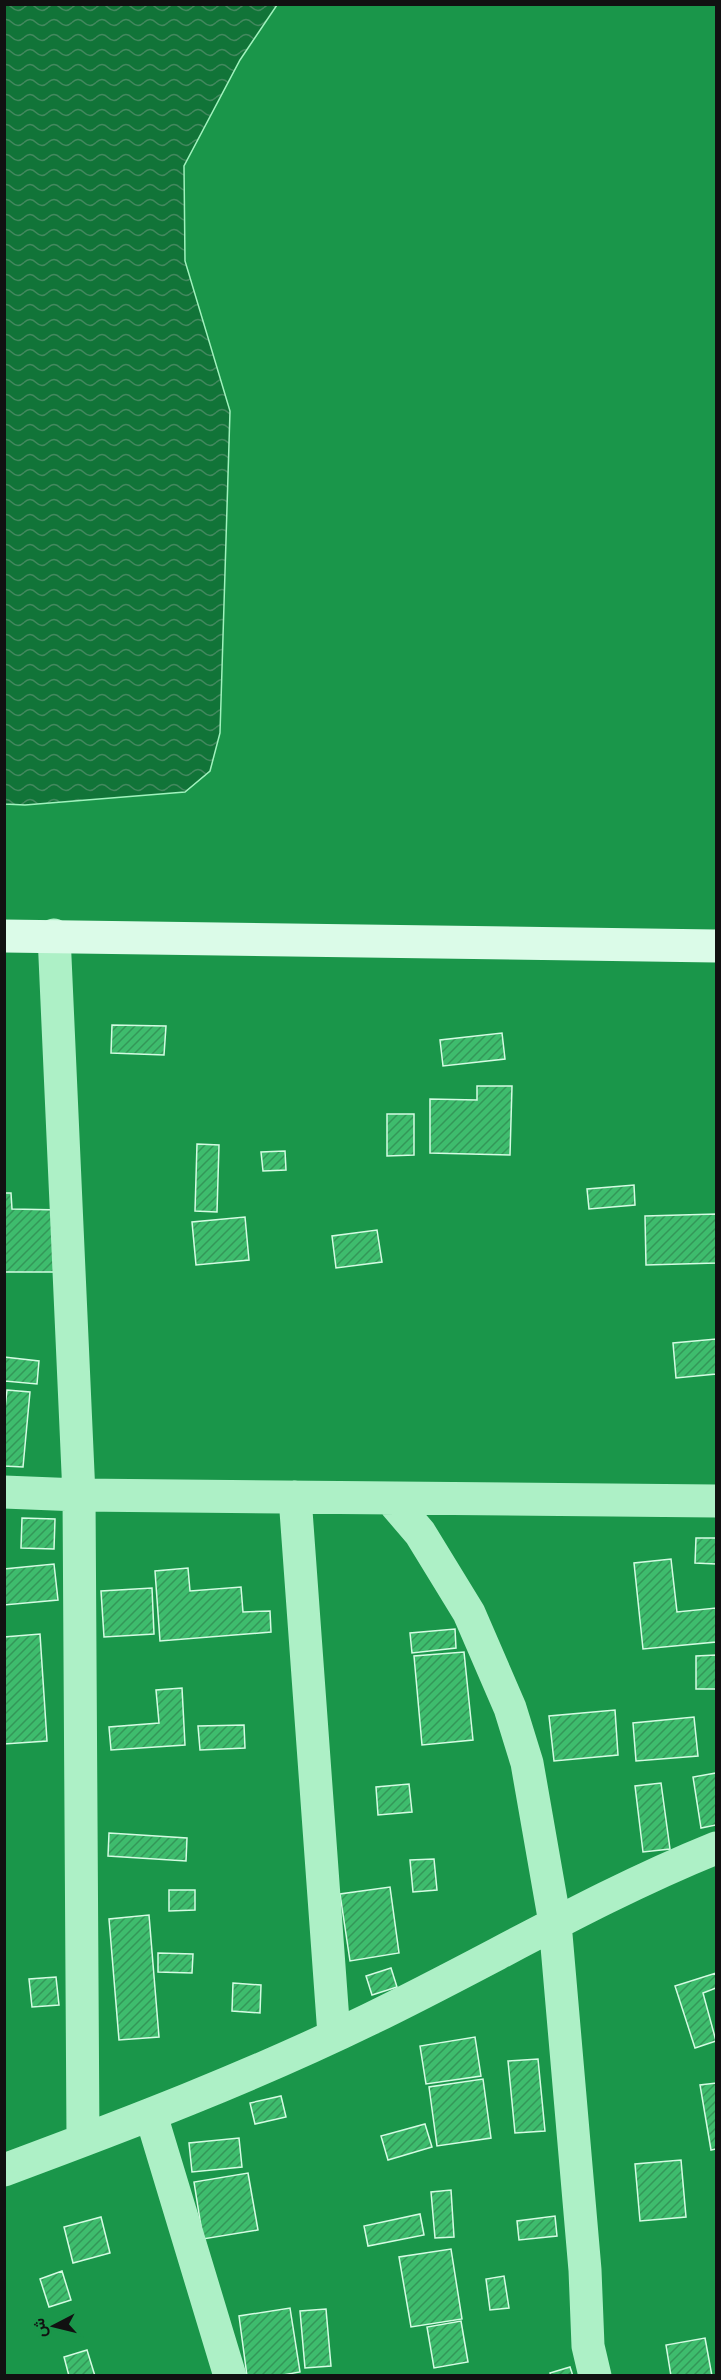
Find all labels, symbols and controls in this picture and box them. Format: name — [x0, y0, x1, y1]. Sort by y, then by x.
north arrow — [24, 2296, 84, 2356]
text: ش — [29, 2317, 50, 2338]

